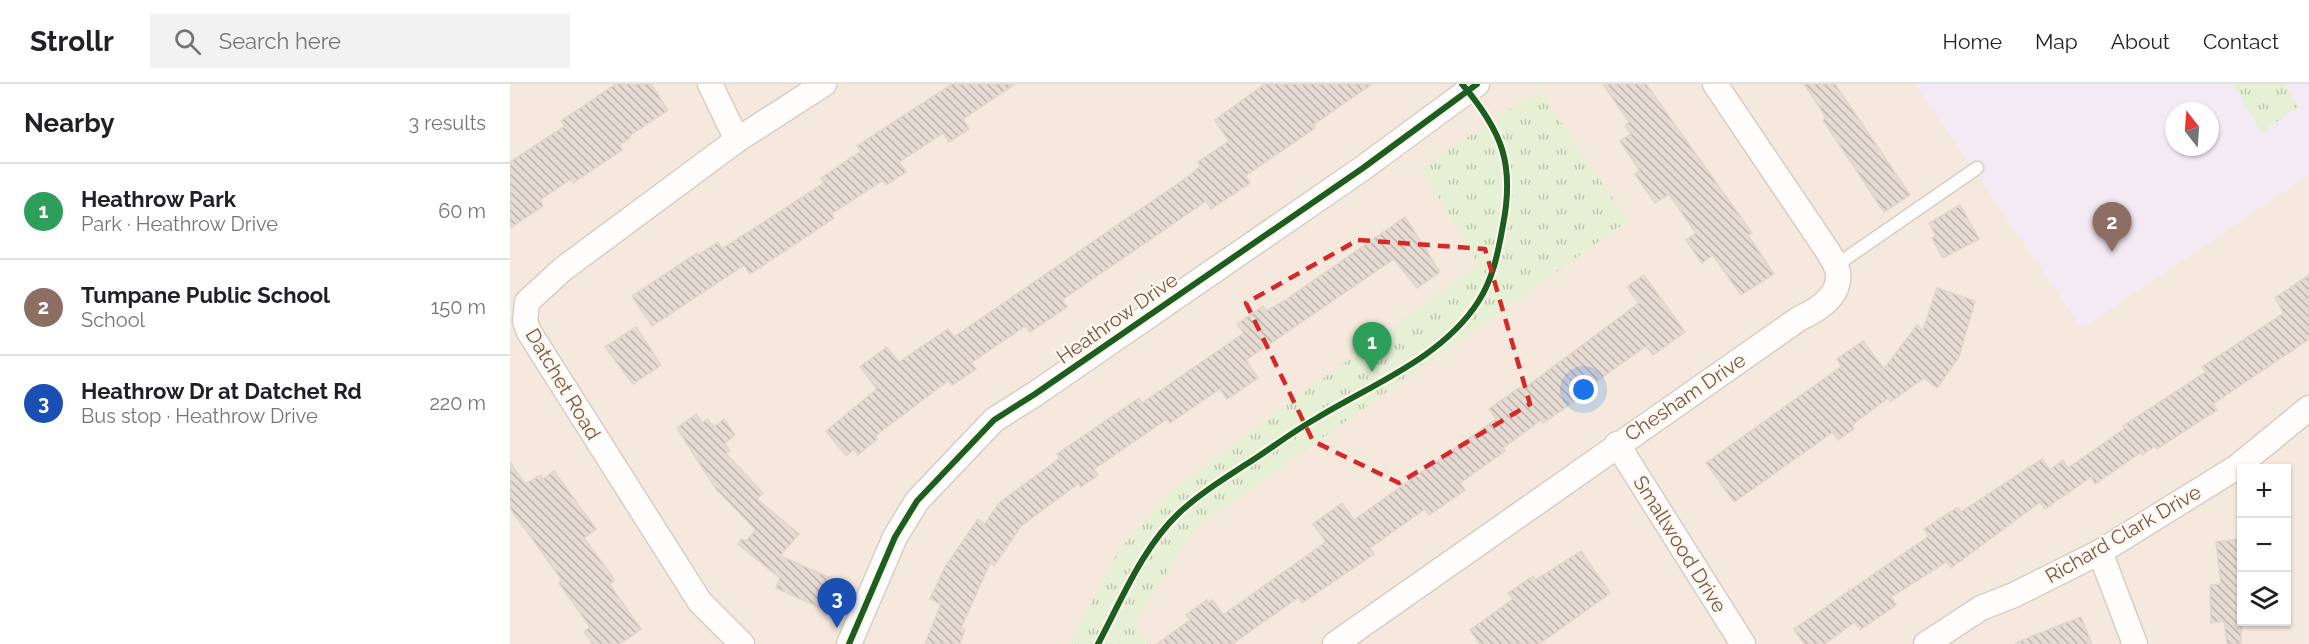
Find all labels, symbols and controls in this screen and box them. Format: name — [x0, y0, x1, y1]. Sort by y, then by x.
search box — [150, 14, 570, 68]
text: Strollr — [30, 25, 114, 58]
icon: search — [171, 25, 204, 58]
text: Search here — [219, 28, 341, 54]
text: Home — [1943, 29, 2002, 54]
text: Map — [2035, 29, 2078, 54]
text: About — [2111, 29, 2170, 54]
text: Contact — [2203, 29, 2279, 54]
north arrow — [2165, 102, 2219, 156]
text: Nearby — [24, 108, 114, 138]
text: 3 results — [408, 111, 486, 135]
text: Heathrow Park — [81, 186, 236, 212]
text: 1 — [39, 199, 48, 223]
text: 60 m — [438, 199, 486, 223]
pin: 2 — [2092, 202, 2132, 252]
text: Park · Heathrow Drive — [81, 212, 278, 236]
street label: Heathrow Drive — [1052, 267, 1182, 369]
text: Tumpane Public School — [81, 282, 330, 308]
text: 2 — [38, 295, 49, 319]
text: 150 m — [431, 295, 486, 319]
text: School — [81, 308, 145, 332]
pin: 1 — [1352, 322, 1392, 372]
street label: Datchet Road — [520, 324, 606, 444]
street label: Chesham Drive — [1620, 348, 1750, 446]
your location — [1569, 375, 1598, 404]
text: Heathrow Dr at Datchet Rd — [81, 378, 362, 404]
text: 3 — [38, 391, 49, 415]
text: 220 m — [429, 391, 486, 415]
text: Bus stop · Heathrow Drive — [81, 404, 318, 428]
map controls — [2237, 464, 2291, 626]
button: + — [2237, 464, 2291, 518]
street label: Smallwood Drive — [1628, 471, 1732, 617]
street label: Richard Clark Drive — [2041, 480, 2205, 588]
button: − — [2237, 518, 2291, 572]
button: layers — [2237, 572, 2291, 626]
pin: 3 — [818, 578, 856, 628]

